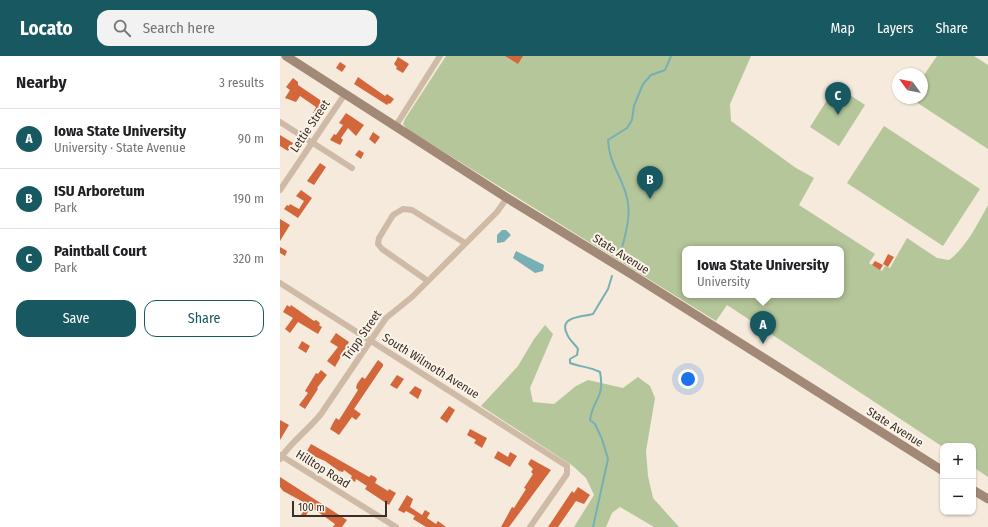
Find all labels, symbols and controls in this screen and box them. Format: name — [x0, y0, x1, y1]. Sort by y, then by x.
search box — [97, 10, 377, 46]
text: Locato — [20, 17, 73, 40]
icon: search — [111, 17, 133, 39]
text: Search here — [143, 19, 215, 37]
text: Map — [831, 20, 855, 37]
text: Layers — [877, 20, 913, 37]
text: Share — [935, 20, 968, 37]
north arrow — [892, 68, 928, 104]
text: Nearby — [16, 72, 67, 93]
text: 3 results — [219, 75, 264, 90]
pin: C — [825, 82, 851, 115]
street label: Lettie Street — [287, 97, 333, 155]
text: Iowa State University — [54, 122, 186, 140]
text: A — [25, 131, 33, 146]
text: 90 m — [238, 131, 264, 146]
text: University · State Avenue — [54, 140, 186, 155]
pin: B — [637, 166, 663, 199]
text: ISU Arboretum — [54, 182, 145, 200]
text: B — [25, 191, 33, 206]
text: 190 m — [233, 191, 264, 206]
text: Park — [54, 200, 77, 215]
street label: State Avenue — [590, 231, 652, 277]
text: Paintball Court — [54, 242, 147, 260]
popup — [682, 246, 844, 298]
text: C — [26, 251, 32, 266]
text: 320 m — [233, 251, 264, 266]
text: Iowa State University — [697, 256, 829, 274]
text: Park — [54, 260, 77, 275]
text: University — [697, 274, 750, 289]
button: Save — [16, 300, 136, 337]
button: Share — [144, 300, 264, 337]
street label: Tripp Street — [340, 307, 384, 363]
pin: A — [750, 311, 776, 344]
street label: South Wilmoth Avenue — [380, 331, 482, 402]
your location — [678, 369, 698, 389]
street label: State Avenue — [864, 404, 926, 450]
map controls — [940, 443, 976, 515]
button: + — [940, 443, 976, 479]
street label: Hilltop Road — [294, 447, 352, 491]
button: − — [940, 479, 976, 515]
scale bar — [292, 499, 387, 518]
text: 100 m — [298, 501, 325, 514]

